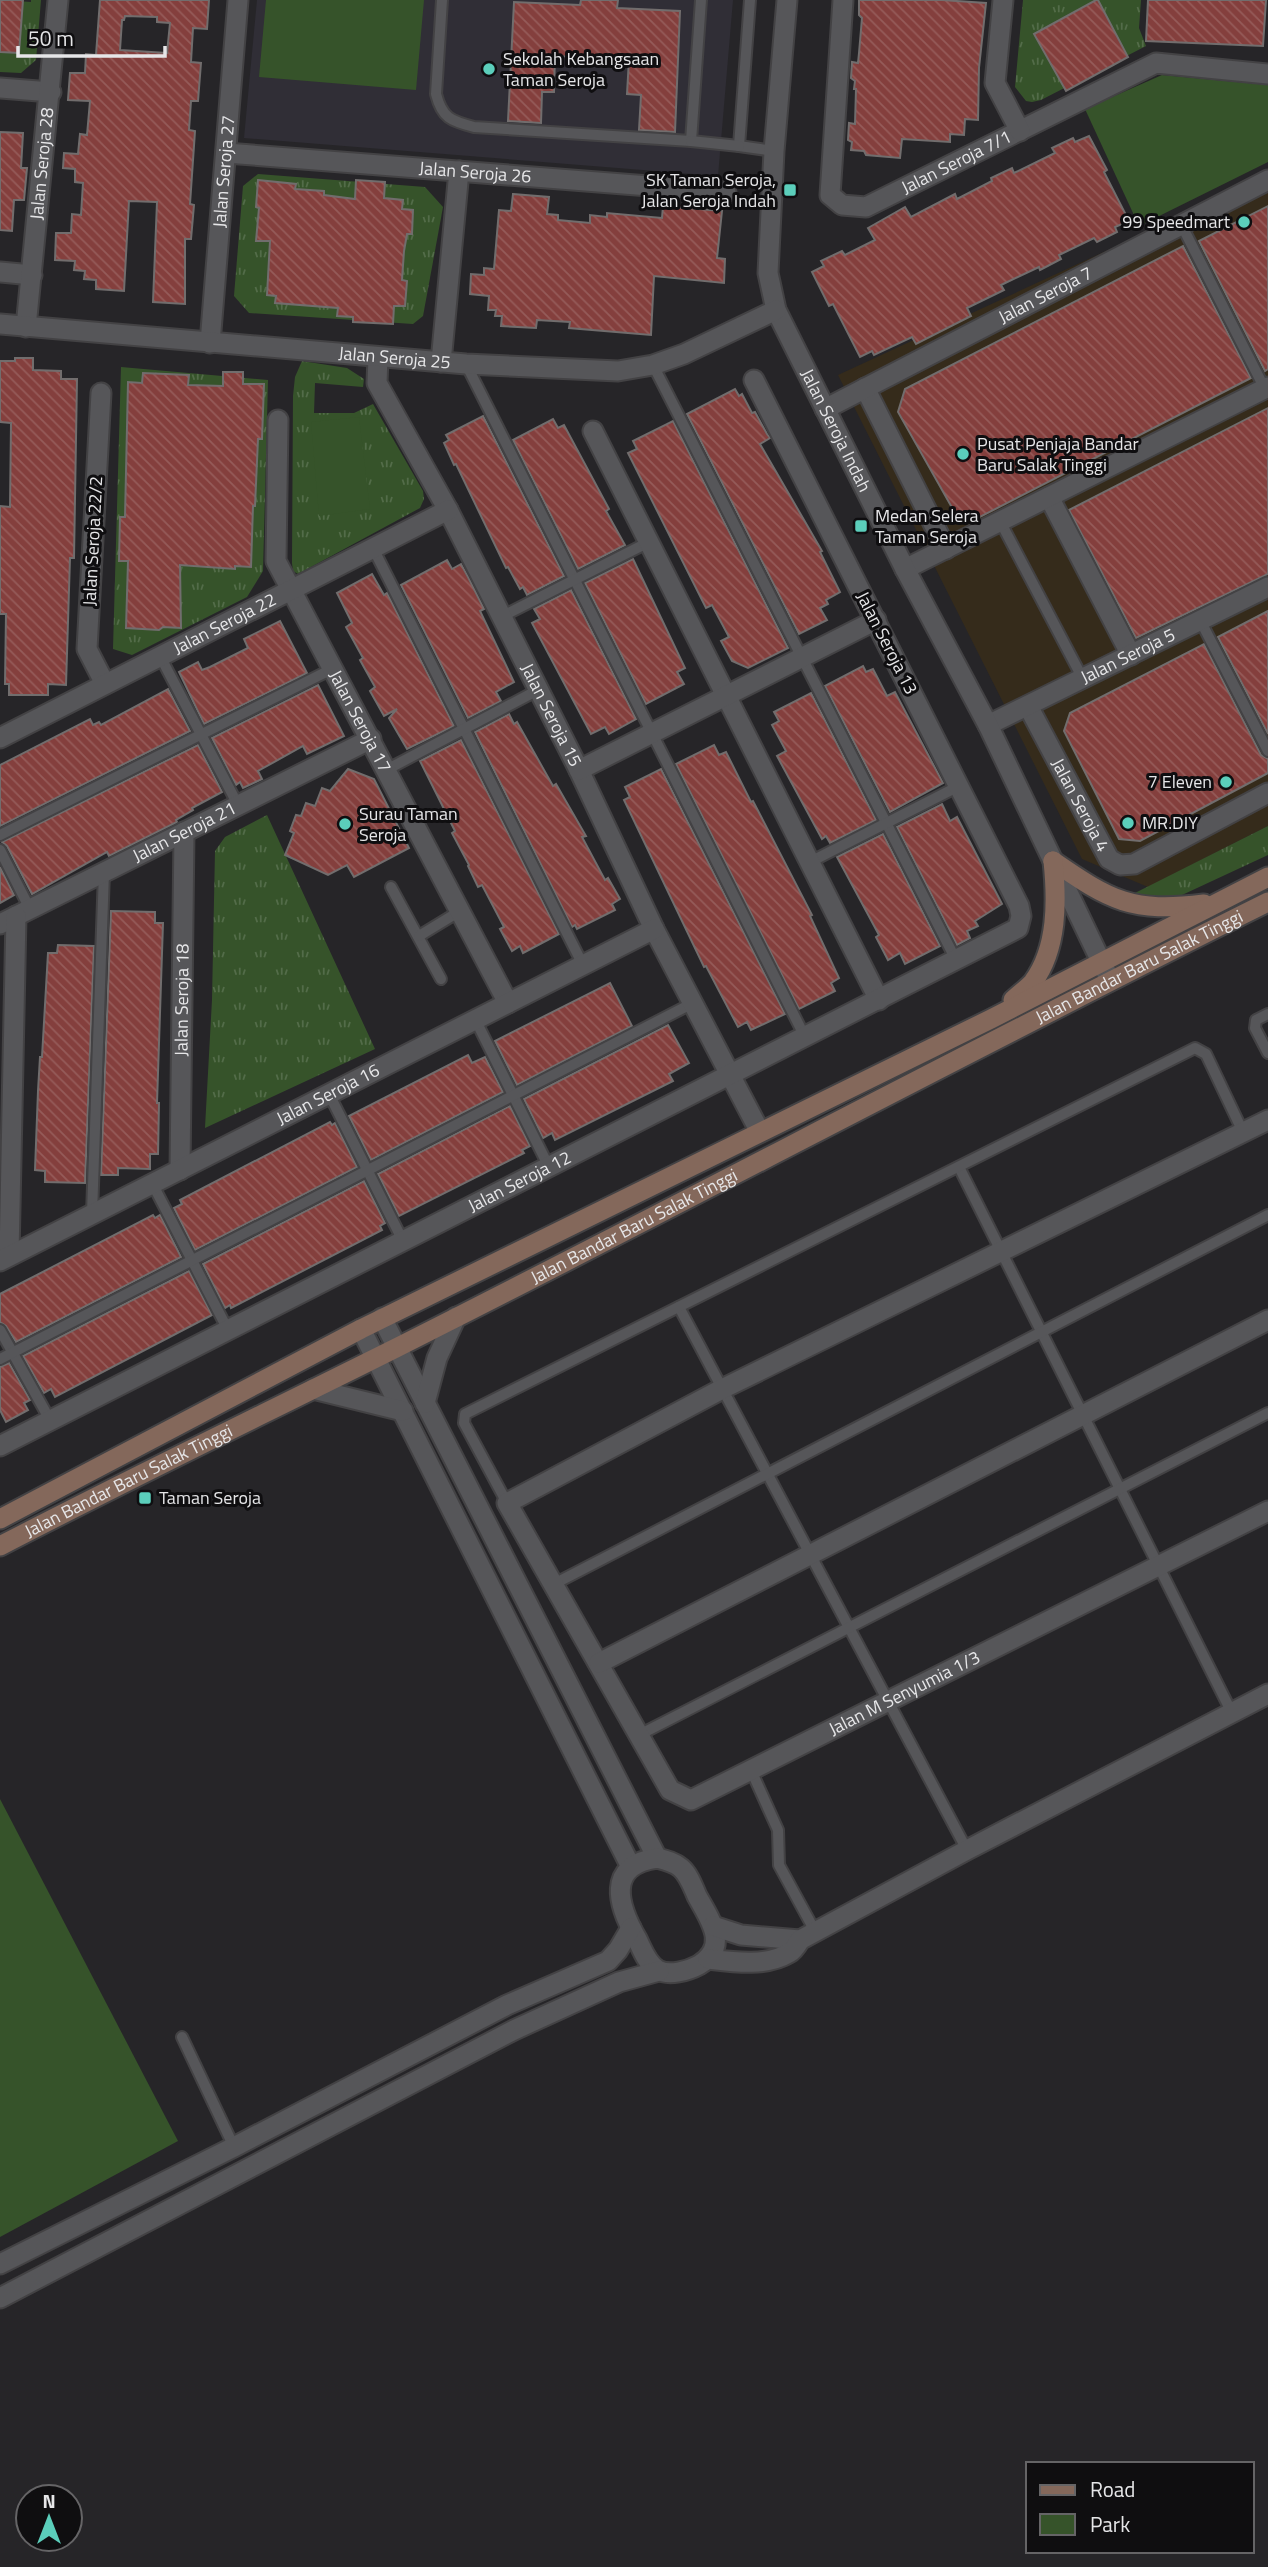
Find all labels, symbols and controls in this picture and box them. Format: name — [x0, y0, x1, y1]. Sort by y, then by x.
scale bar — [18, 14, 164, 58]
text: 50 m — [28, 22, 74, 54]
place label: Sekolah Kebangsaan Taman Seroja — [503, 45, 659, 93]
marker: Sekolah Kebangsaan Taman Seroja — [481, 61, 497, 77]
street label: Jalan Seroja 28 — [23, 106, 60, 221]
street label: Jalan Seroja 27 — [205, 114, 242, 229]
street label: Jalan Seroja 7/1 — [896, 123, 1016, 200]
street label: Jalan Seroja 26 — [418, 154, 532, 190]
place label: SK Taman Seroja, Jalan Seroja Indah — [641, 166, 776, 214]
marker: SK Taman Seroja, Jalan Seroja Indah — [782, 182, 798, 198]
place label: 99 Speedmart — [1122, 208, 1231, 235]
marker: 99 Speedmart — [1236, 214, 1252, 230]
street label: Jalan Seroja 7 — [993, 259, 1097, 330]
street label: Jalan Seroja 25 — [337, 339, 452, 376]
street label: Jalan Seroja Indah — [794, 364, 879, 496]
place label: Pusat Penjaja Bandar Baru Salak Tinggi — [977, 430, 1139, 478]
marker: Pusat Penjaja Bandar Baru Salak Tinggi — [955, 446, 971, 462]
street label: Jalan Seroja 22/2 — [76, 475, 109, 607]
place label: Medan Selera Taman Seroja — [875, 502, 979, 550]
marker: Medan Selera Taman Seroja — [853, 518, 869, 534]
street label: Jalan Seroja 22 — [168, 586, 281, 661]
street label: Jalan Seroja 13 — [850, 587, 925, 699]
street label: Jalan Seroja 5 — [1076, 621, 1180, 690]
street label: Jalan Seroja 15 — [514, 658, 589, 771]
street label: Jalan Seroja 17 — [322, 665, 399, 777]
street label: Jalan Seroja 4 — [1045, 753, 1117, 856]
place label: 7 Eleven — [1148, 768, 1212, 795]
marker: 7 Eleven — [1218, 774, 1234, 790]
street label: Jalan Seroja 21 — [128, 794, 241, 869]
place label: Surau Taman Seroja — [359, 800, 458, 848]
place label: MR.DIY — [1142, 809, 1198, 836]
marker: MR.DIY — [1120, 815, 1136, 831]
marker: Surau Taman Seroja — [337, 816, 353, 832]
street label: Jalan Bandar Baru Salak Tinggi — [1030, 903, 1248, 1030]
street label: Jalan Seroja 18 — [167, 944, 196, 1056]
street label: Jalan Seroja 16 — [272, 1056, 384, 1132]
street label: Jalan Seroja 12 — [463, 1144, 576, 1219]
street label: Jalan Bandar Baru Salak Tinggi — [526, 1161, 742, 1291]
street label: Jalan Bandar Baru Salak Tinggi — [19, 1417, 237, 1544]
place label: Taman Seroja — [159, 1484, 261, 1511]
marker: Taman Seroja — [137, 1490, 153, 1506]
street label: Jalan M Senyumia 1/3 — [824, 1643, 985, 1742]
legend — [1026, 2462, 1254, 2553]
text: Road — [1090, 2473, 1135, 2505]
north arrow — [14, 2483, 84, 2553]
text: N — [42, 2486, 56, 2515]
text: Park — [1090, 2508, 1130, 2540]

